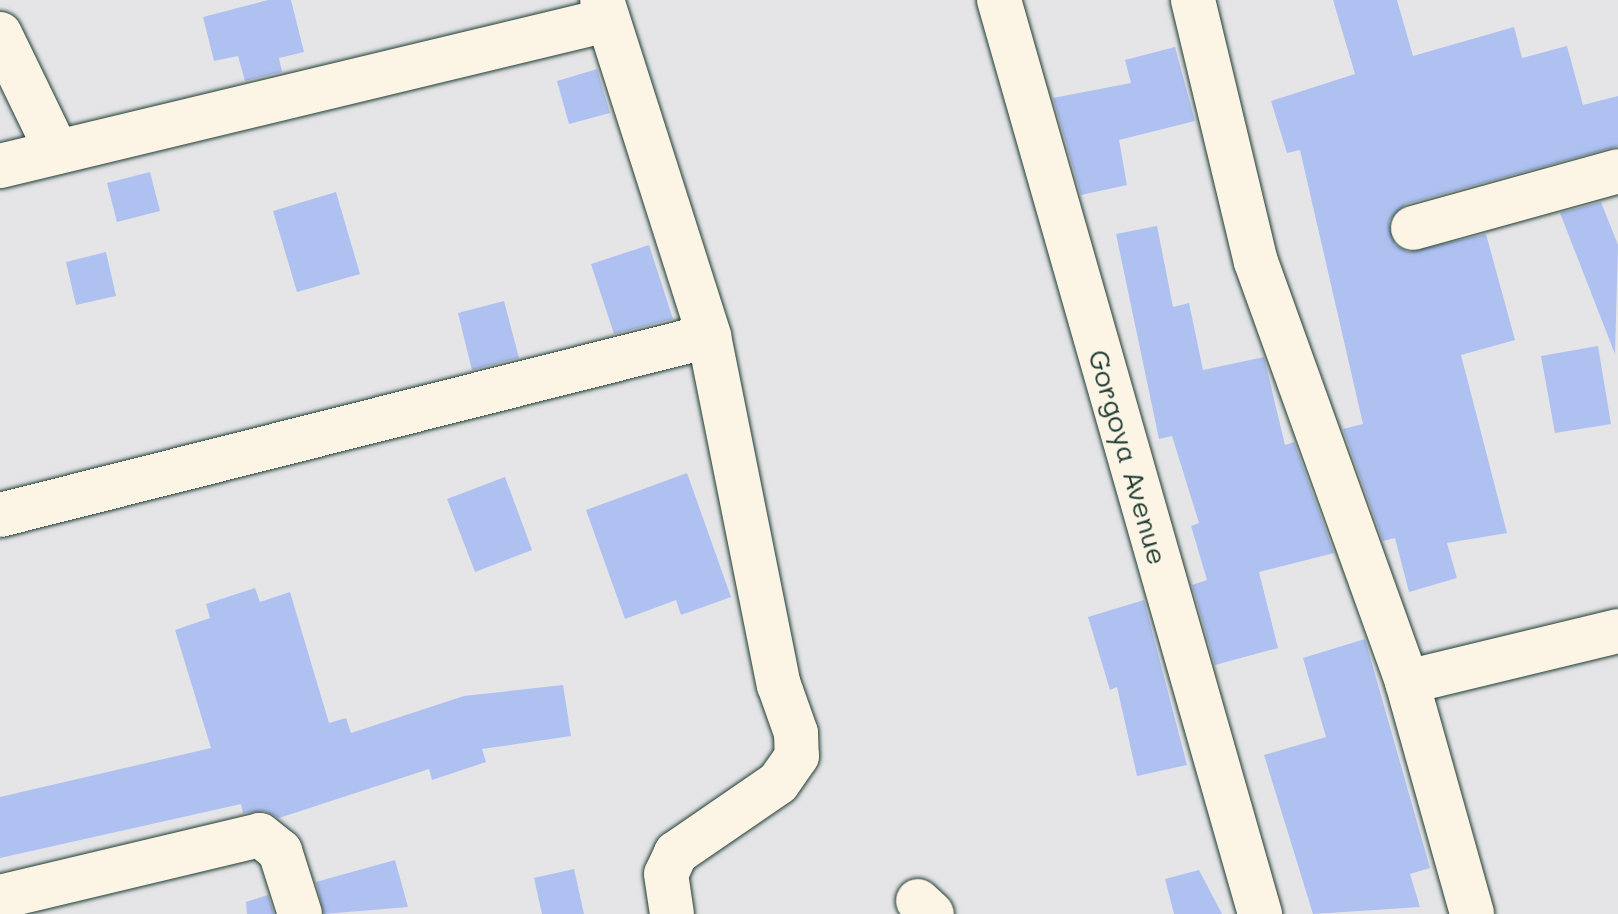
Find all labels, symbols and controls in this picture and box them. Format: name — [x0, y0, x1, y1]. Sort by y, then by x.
street label: Gorgoya Avenue — [1082, 346, 1176, 568]

